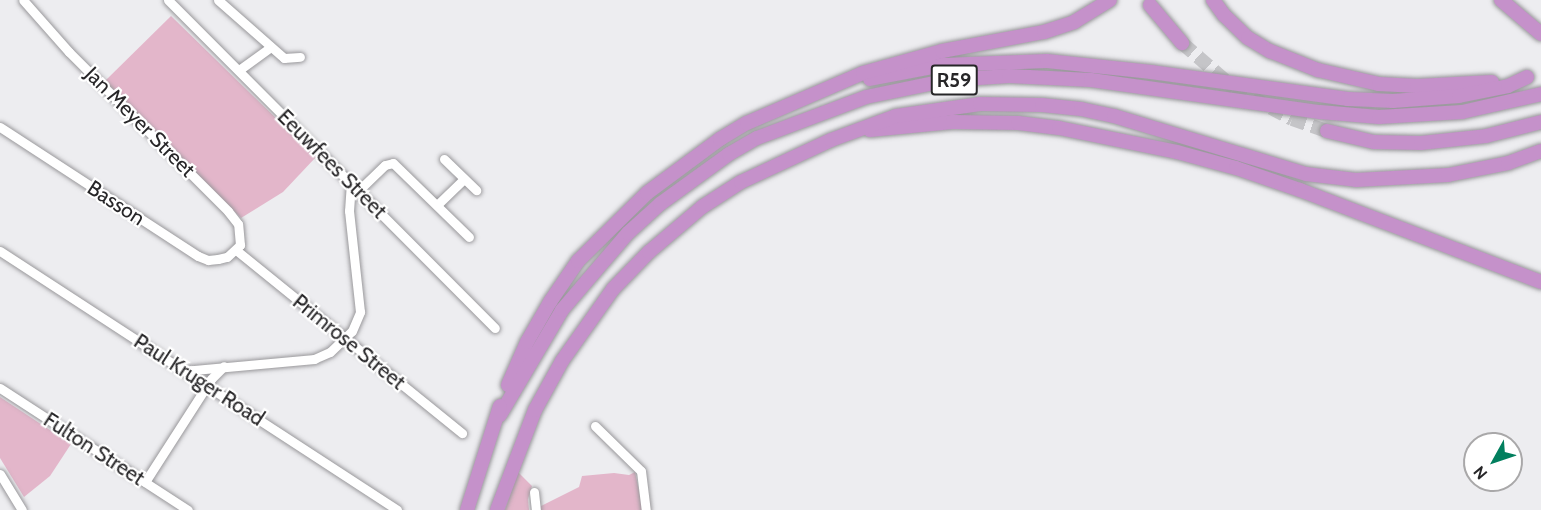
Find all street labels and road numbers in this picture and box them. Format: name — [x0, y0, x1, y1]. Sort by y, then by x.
street label: Jan Meyer Street — [80, 62, 200, 182]
road number: R59 — [930, 63, 978, 97]
street label: Eeuwfees Street — [272, 104, 392, 224]
street label: Basson — [83, 175, 149, 231]
street label: Primrose Street — [288, 289, 410, 395]
street label: Paul Kruger Road — [129, 329, 269, 431]
street label: Fulton Street — [39, 407, 149, 491]

